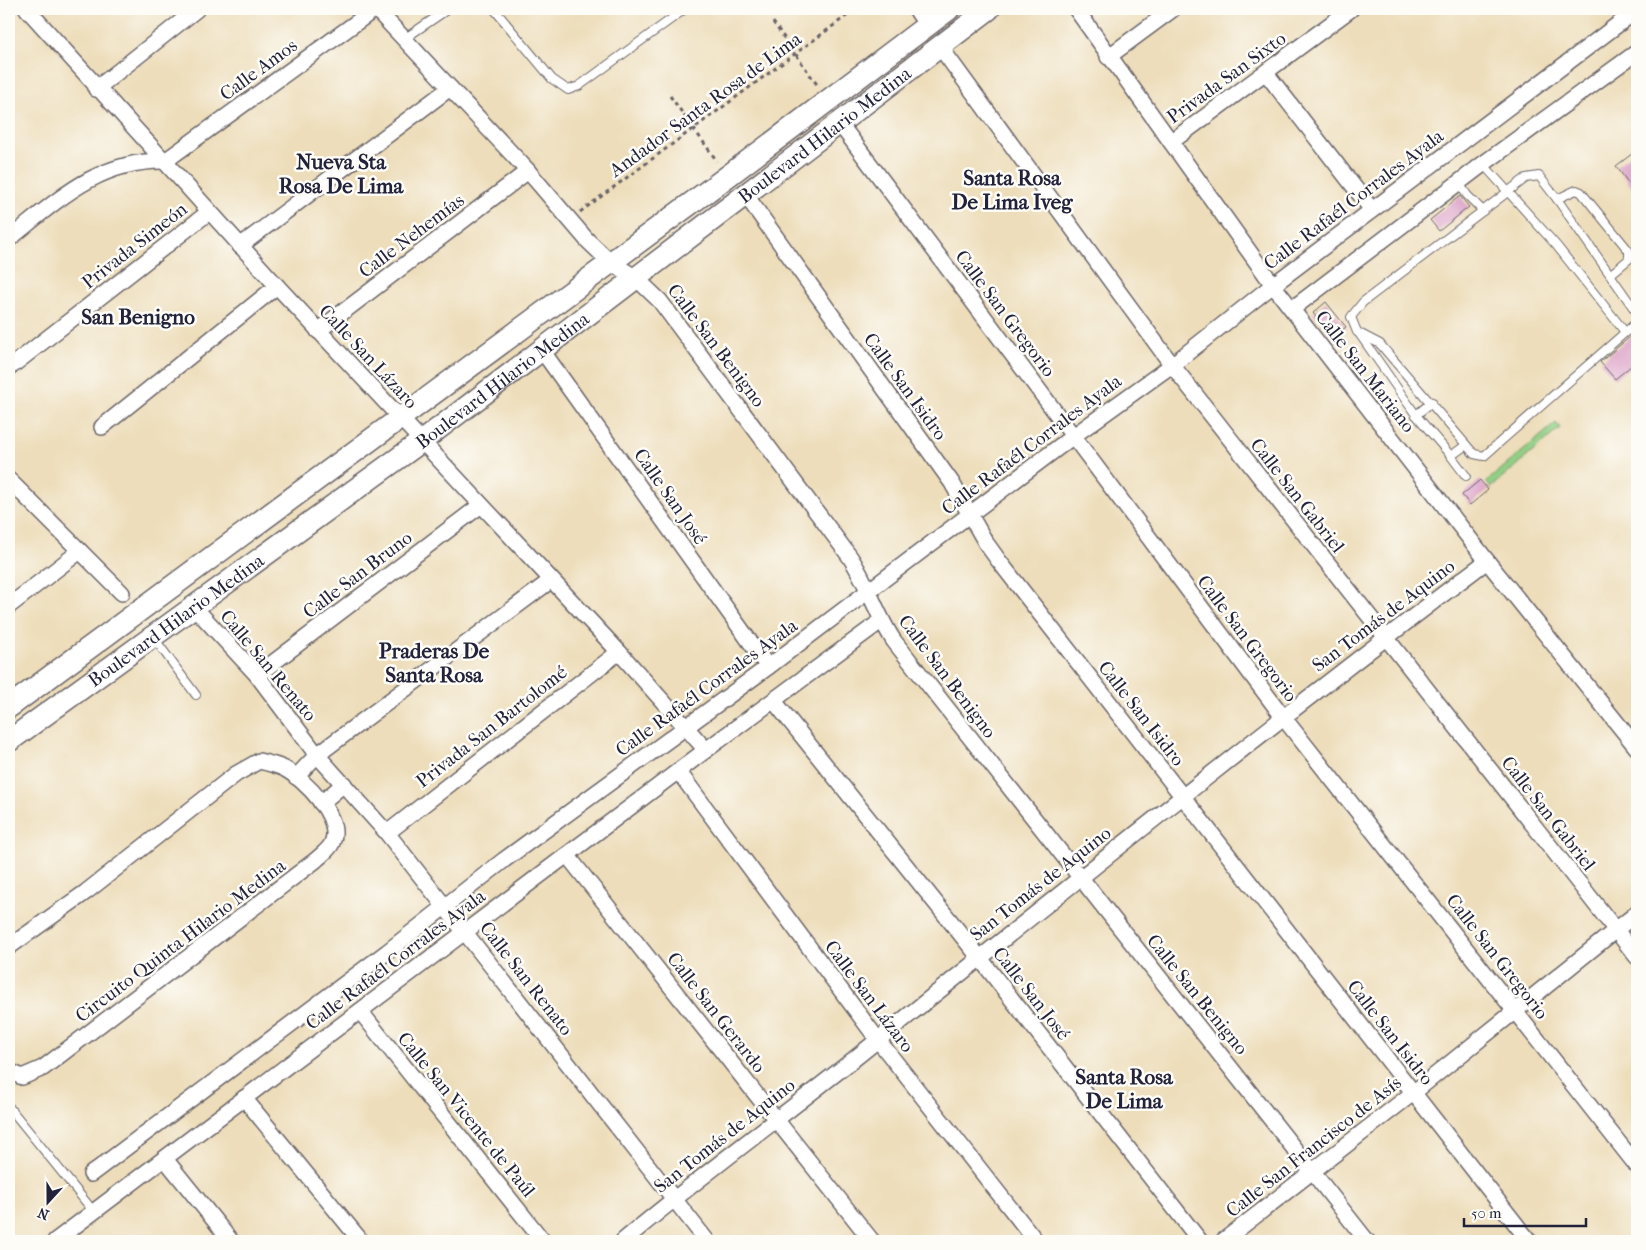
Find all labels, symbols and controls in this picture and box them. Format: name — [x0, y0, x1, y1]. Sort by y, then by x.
street label: Privada San Sixto — [1163, 27, 1291, 128]
street label: Andador Santa Rosa de Lima — [604, 28, 806, 182]
street label: Calle Amos — [216, 34, 302, 105]
street label: Boulevard Hilario Medina — [734, 62, 916, 208]
street label: Calle Rafaél Corrales Ayala — [1260, 125, 1448, 275]
district label: Nueva Sta Rosa De Lima — [279, 150, 405, 198]
district label: Santa Rosa De Lima Iveg — [952, 166, 1073, 214]
street label: Calle Nehemías — [355, 189, 469, 282]
street label: Privada Simeón — [78, 198, 191, 294]
street label: Calle San Gregorio — [950, 246, 1060, 381]
street label: Calle San Benigno — [663, 280, 770, 412]
street label: Calle San Lázaro — [314, 300, 422, 414]
district label: San Benigno — [81, 305, 195, 329]
street label: Calle San Mariano — [1311, 306, 1420, 437]
street label: Boulevard Hilario Medina — [412, 308, 594, 454]
street label: Calle San Isidro — [859, 329, 952, 445]
street label: Calle Rafaél Corrales Ayala — [938, 370, 1126, 520]
street label: Calle San Gabriel — [1246, 434, 1349, 557]
street label: Calle San José — [629, 444, 711, 549]
street label: Calle San Bruno — [299, 526, 417, 623]
street label: Boulevard Hilario Medina — [84, 550, 269, 692]
street label: San Tomás de Aquino — [1308, 555, 1460, 677]
street label: Calle San Gregorio — [1192, 571, 1302, 706]
street label: Calle San Renato — [215, 606, 321, 726]
street label: Calle San Benigno — [894, 611, 1001, 743]
street label: Calle Rafaél Corrales Ayala — [612, 614, 802, 761]
district label: Praderas De Santa Rosa — [379, 639, 490, 687]
street label: Calle San Isidro — [1093, 657, 1189, 771]
street label: Privada San Bartolomé — [412, 661, 571, 792]
street label: Calle San Gabriel — [1497, 752, 1600, 875]
street label: San Tomás de Aquino — [966, 822, 1116, 946]
street label: Circuito Quinta Hilario Medina — [71, 854, 290, 1027]
street label: Calle Rafaél Corrales Ayala — [302, 885, 490, 1035]
street label: Calle San Gregorio — [1442, 890, 1553, 1024]
street label: Calle San Renato — [475, 917, 578, 1040]
street label: Calle San Benigno — [1142, 930, 1253, 1059]
street label: Calle San Lázaro — [820, 936, 919, 1057]
street label: Calle San José — [988, 943, 1074, 1044]
street label: Calle San Gerardo — [662, 948, 770, 1077]
street label: Calle San Isidro — [1342, 976, 1438, 1090]
street label: Calle San Vicente de Paúl — [393, 1028, 539, 1201]
district label: Santa Rosa De Lima — [1075, 1065, 1174, 1113]
street label: Calle San Francisco de Asís — [1222, 1072, 1405, 1222]
street label: San Tomás de Aquino — [650, 1074, 800, 1198]
north arrow — [22, 1178, 72, 1228]
scale bar — [1464, 1195, 1586, 1227]
text: N — [35, 1204, 52, 1224]
text: 50 m — [1471, 1204, 1502, 1222]

